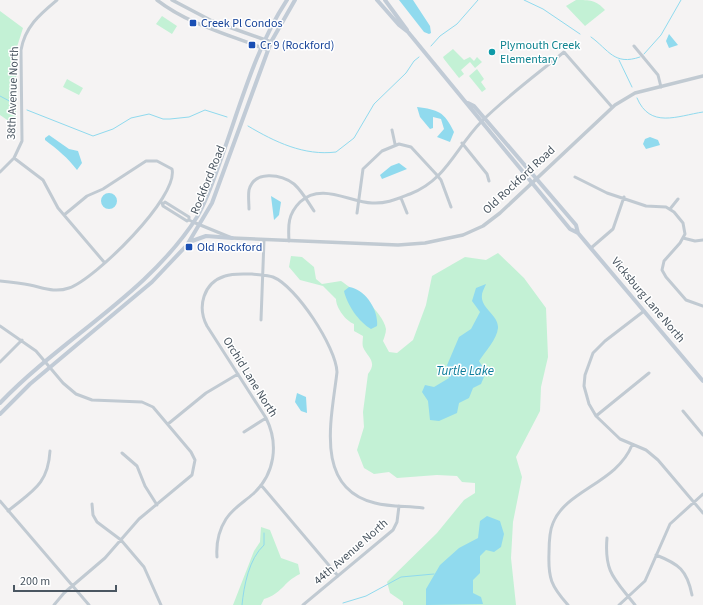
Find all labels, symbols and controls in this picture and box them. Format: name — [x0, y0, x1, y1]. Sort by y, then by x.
place label: Creek Pl Condos — [201, 15, 282, 32]
marker: Creek Pl Condos — [188, 18, 198, 28]
place label: Cr 9 (Rockford) — [260, 37, 334, 54]
place label: Plymouth Creek Elementary — [500, 37, 580, 68]
marker: Cr 9 (Rockford) — [247, 40, 257, 50]
street label: 38th Avenue North — [3, 46, 23, 140]
marker: Plymouth Creek Elementary — [487, 47, 497, 57]
street label: Old Rockford Road — [479, 142, 559, 218]
street label: Rockford Road — [186, 143, 230, 217]
place label: Old Rockford — [197, 239, 262, 256]
marker: Old Rockford — [184, 242, 194, 252]
street label: Vicksburg Lane North — [607, 254, 689, 346]
street label: Orchid Lane North — [218, 334, 282, 420]
water label: Turtle Lake — [436, 362, 494, 380]
street label: 44th Avenue North — [310, 515, 392, 589]
scale bar — [14, 567, 116, 593]
text: 200 m — [20, 573, 50, 590]

